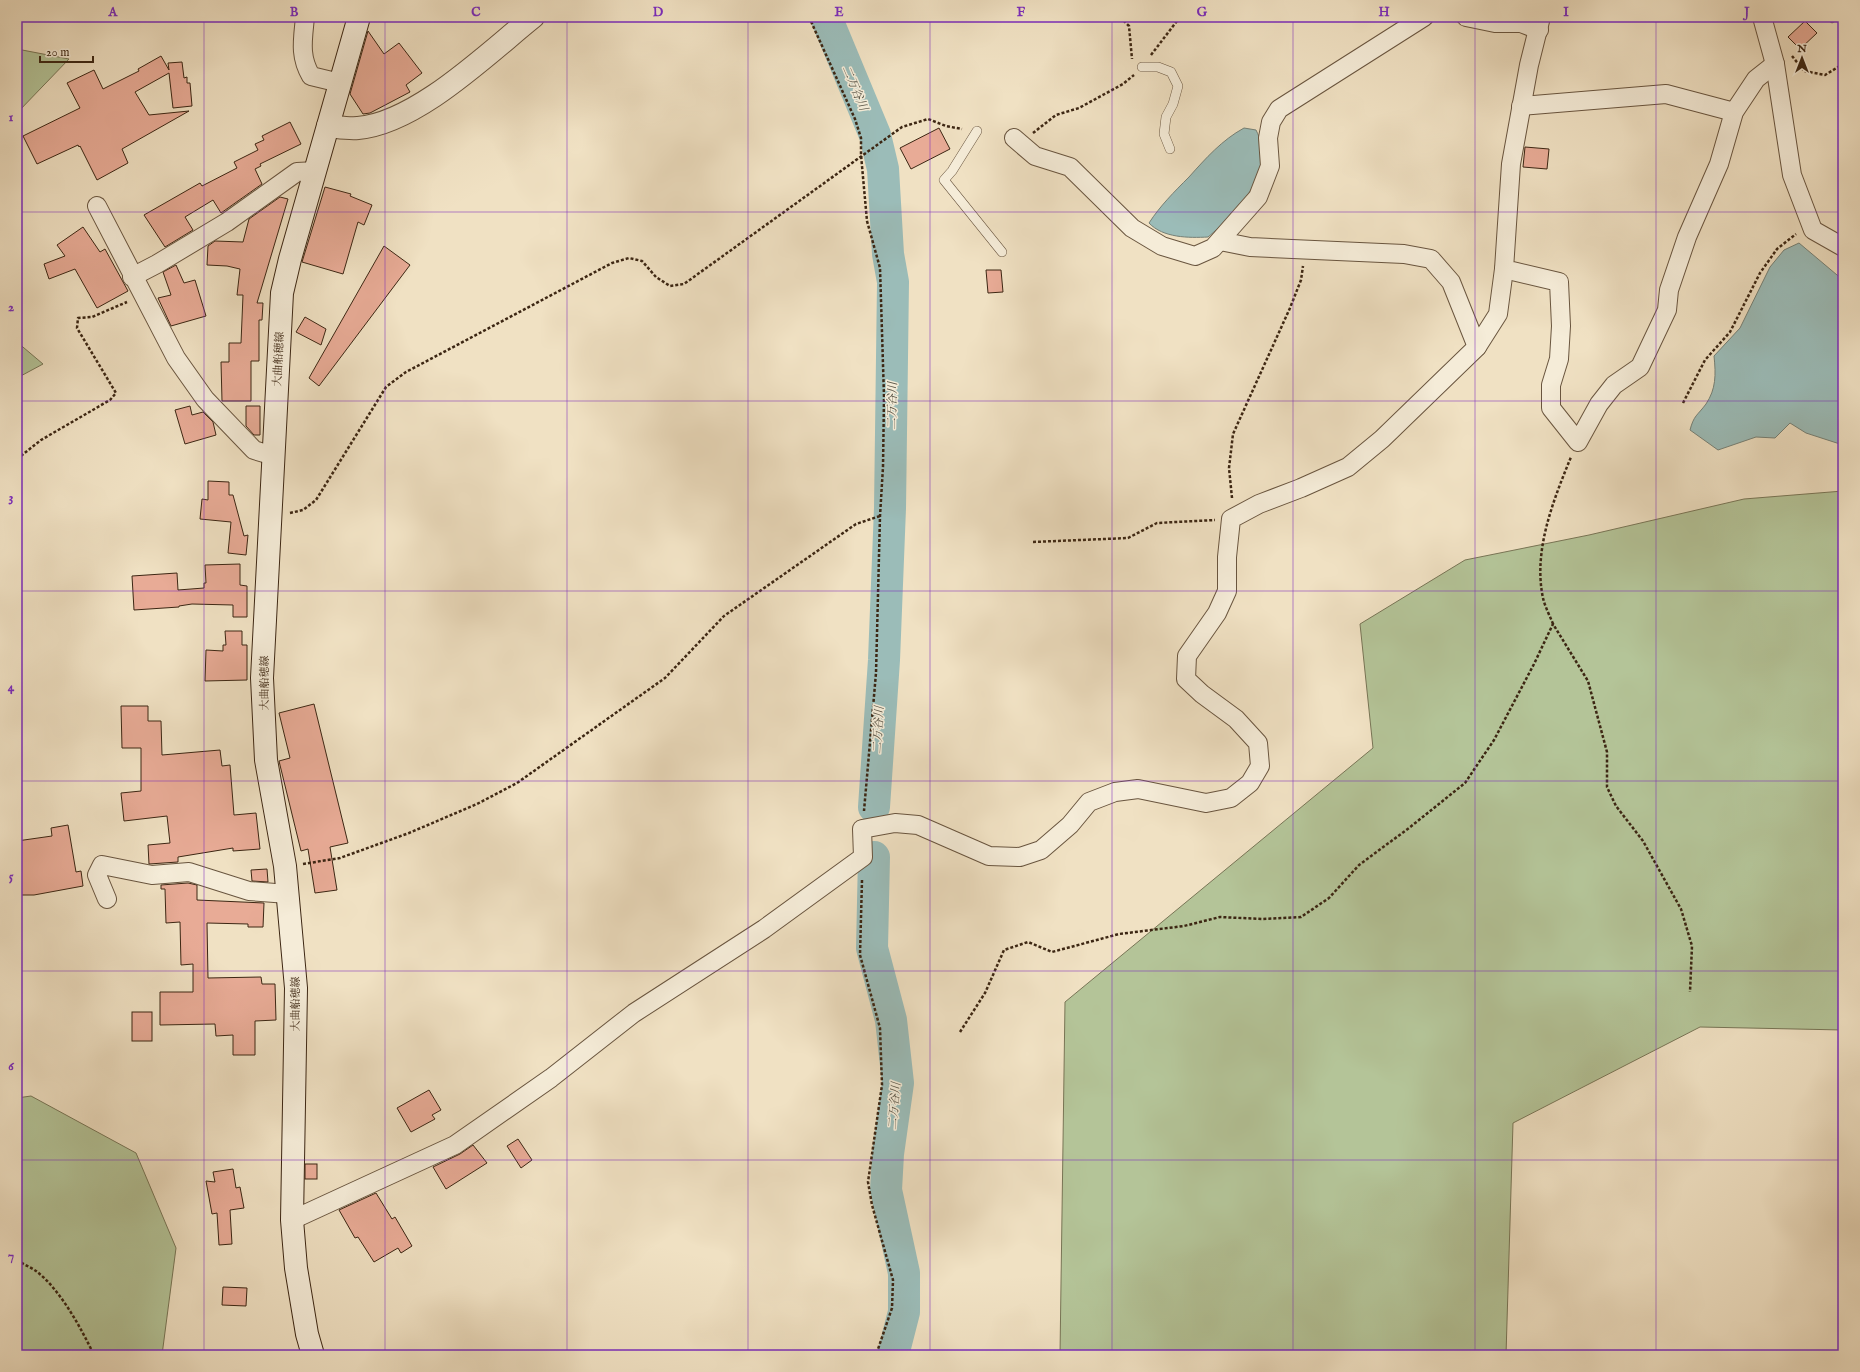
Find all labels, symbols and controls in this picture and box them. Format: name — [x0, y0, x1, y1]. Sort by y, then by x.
text: A — [108, 4, 119, 21]
text: B — [290, 4, 299, 21]
text: C — [471, 4, 481, 21]
text: D — [653, 4, 664, 21]
text: E — [834, 4, 844, 21]
text: F — [1017, 4, 1026, 21]
text: G — [1197, 4, 1208, 21]
text: H — [1378, 4, 1390, 21]
text: I — [1563, 4, 1569, 21]
text: J — [1742, 4, 1750, 21]
scale bar — [40, 38, 93, 64]
north arrow — [1782, 38, 1822, 78]
text: N — [1796, 42, 1807, 56]
text: 20 m — [46, 45, 69, 60]
water label: 二万谷川 — [838, 63, 872, 115]
text: 1 — [9, 109, 14, 126]
text: 2 — [8, 299, 14, 316]
street label: 大曲船穂線 — [271, 331, 287, 387]
water label: 二万谷川 — [885, 380, 900, 430]
text: 3 — [9, 489, 14, 506]
street label: 大曲船穂線 — [258, 656, 272, 711]
text: 4 — [8, 679, 15, 696]
water label: 二万谷川 — [870, 704, 887, 754]
text: 5 — [9, 868, 14, 885]
street label: 大曲船穂線 — [289, 977, 303, 1032]
text: 6 — [8, 1058, 14, 1075]
water label: 二万谷川 — [885, 1079, 904, 1131]
text: 7 — [8, 1248, 14, 1265]

